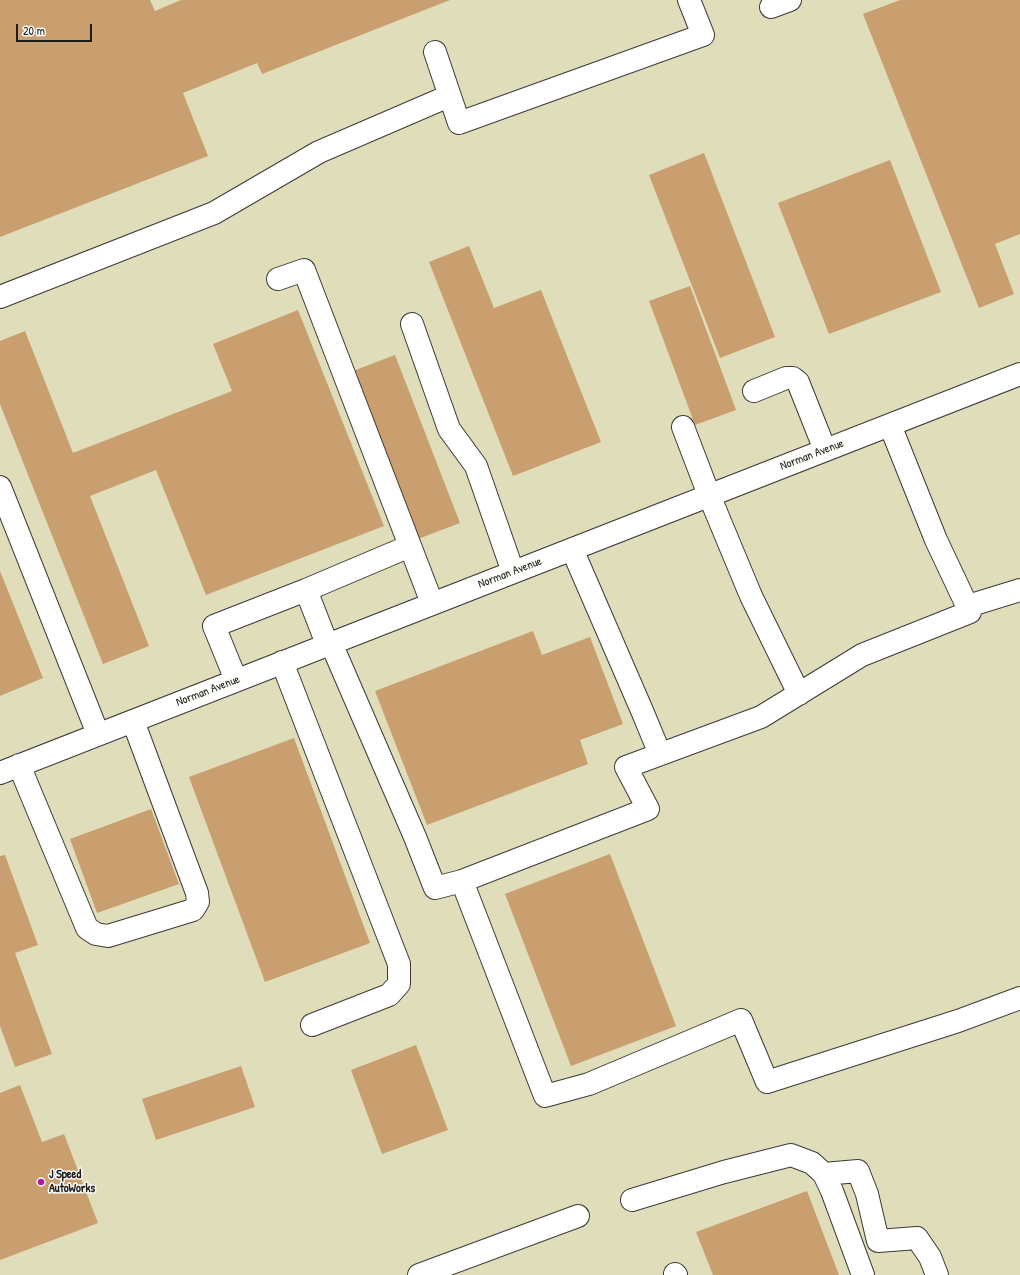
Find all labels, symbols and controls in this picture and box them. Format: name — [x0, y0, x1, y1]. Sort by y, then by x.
scale bar — [18, 16, 94, 42]
text: 20 m — [23, 22, 45, 39]
street label: Norman Avenue — [778, 436, 846, 474]
street label: Norman Avenue — [476, 554, 544, 592]
street label: Norman Avenue — [174, 672, 242, 710]
place label: J Speed AutoWorks — [49, 1168, 95, 1196]
marker: J Speed AutoWorks — [36, 1177, 46, 1187]

